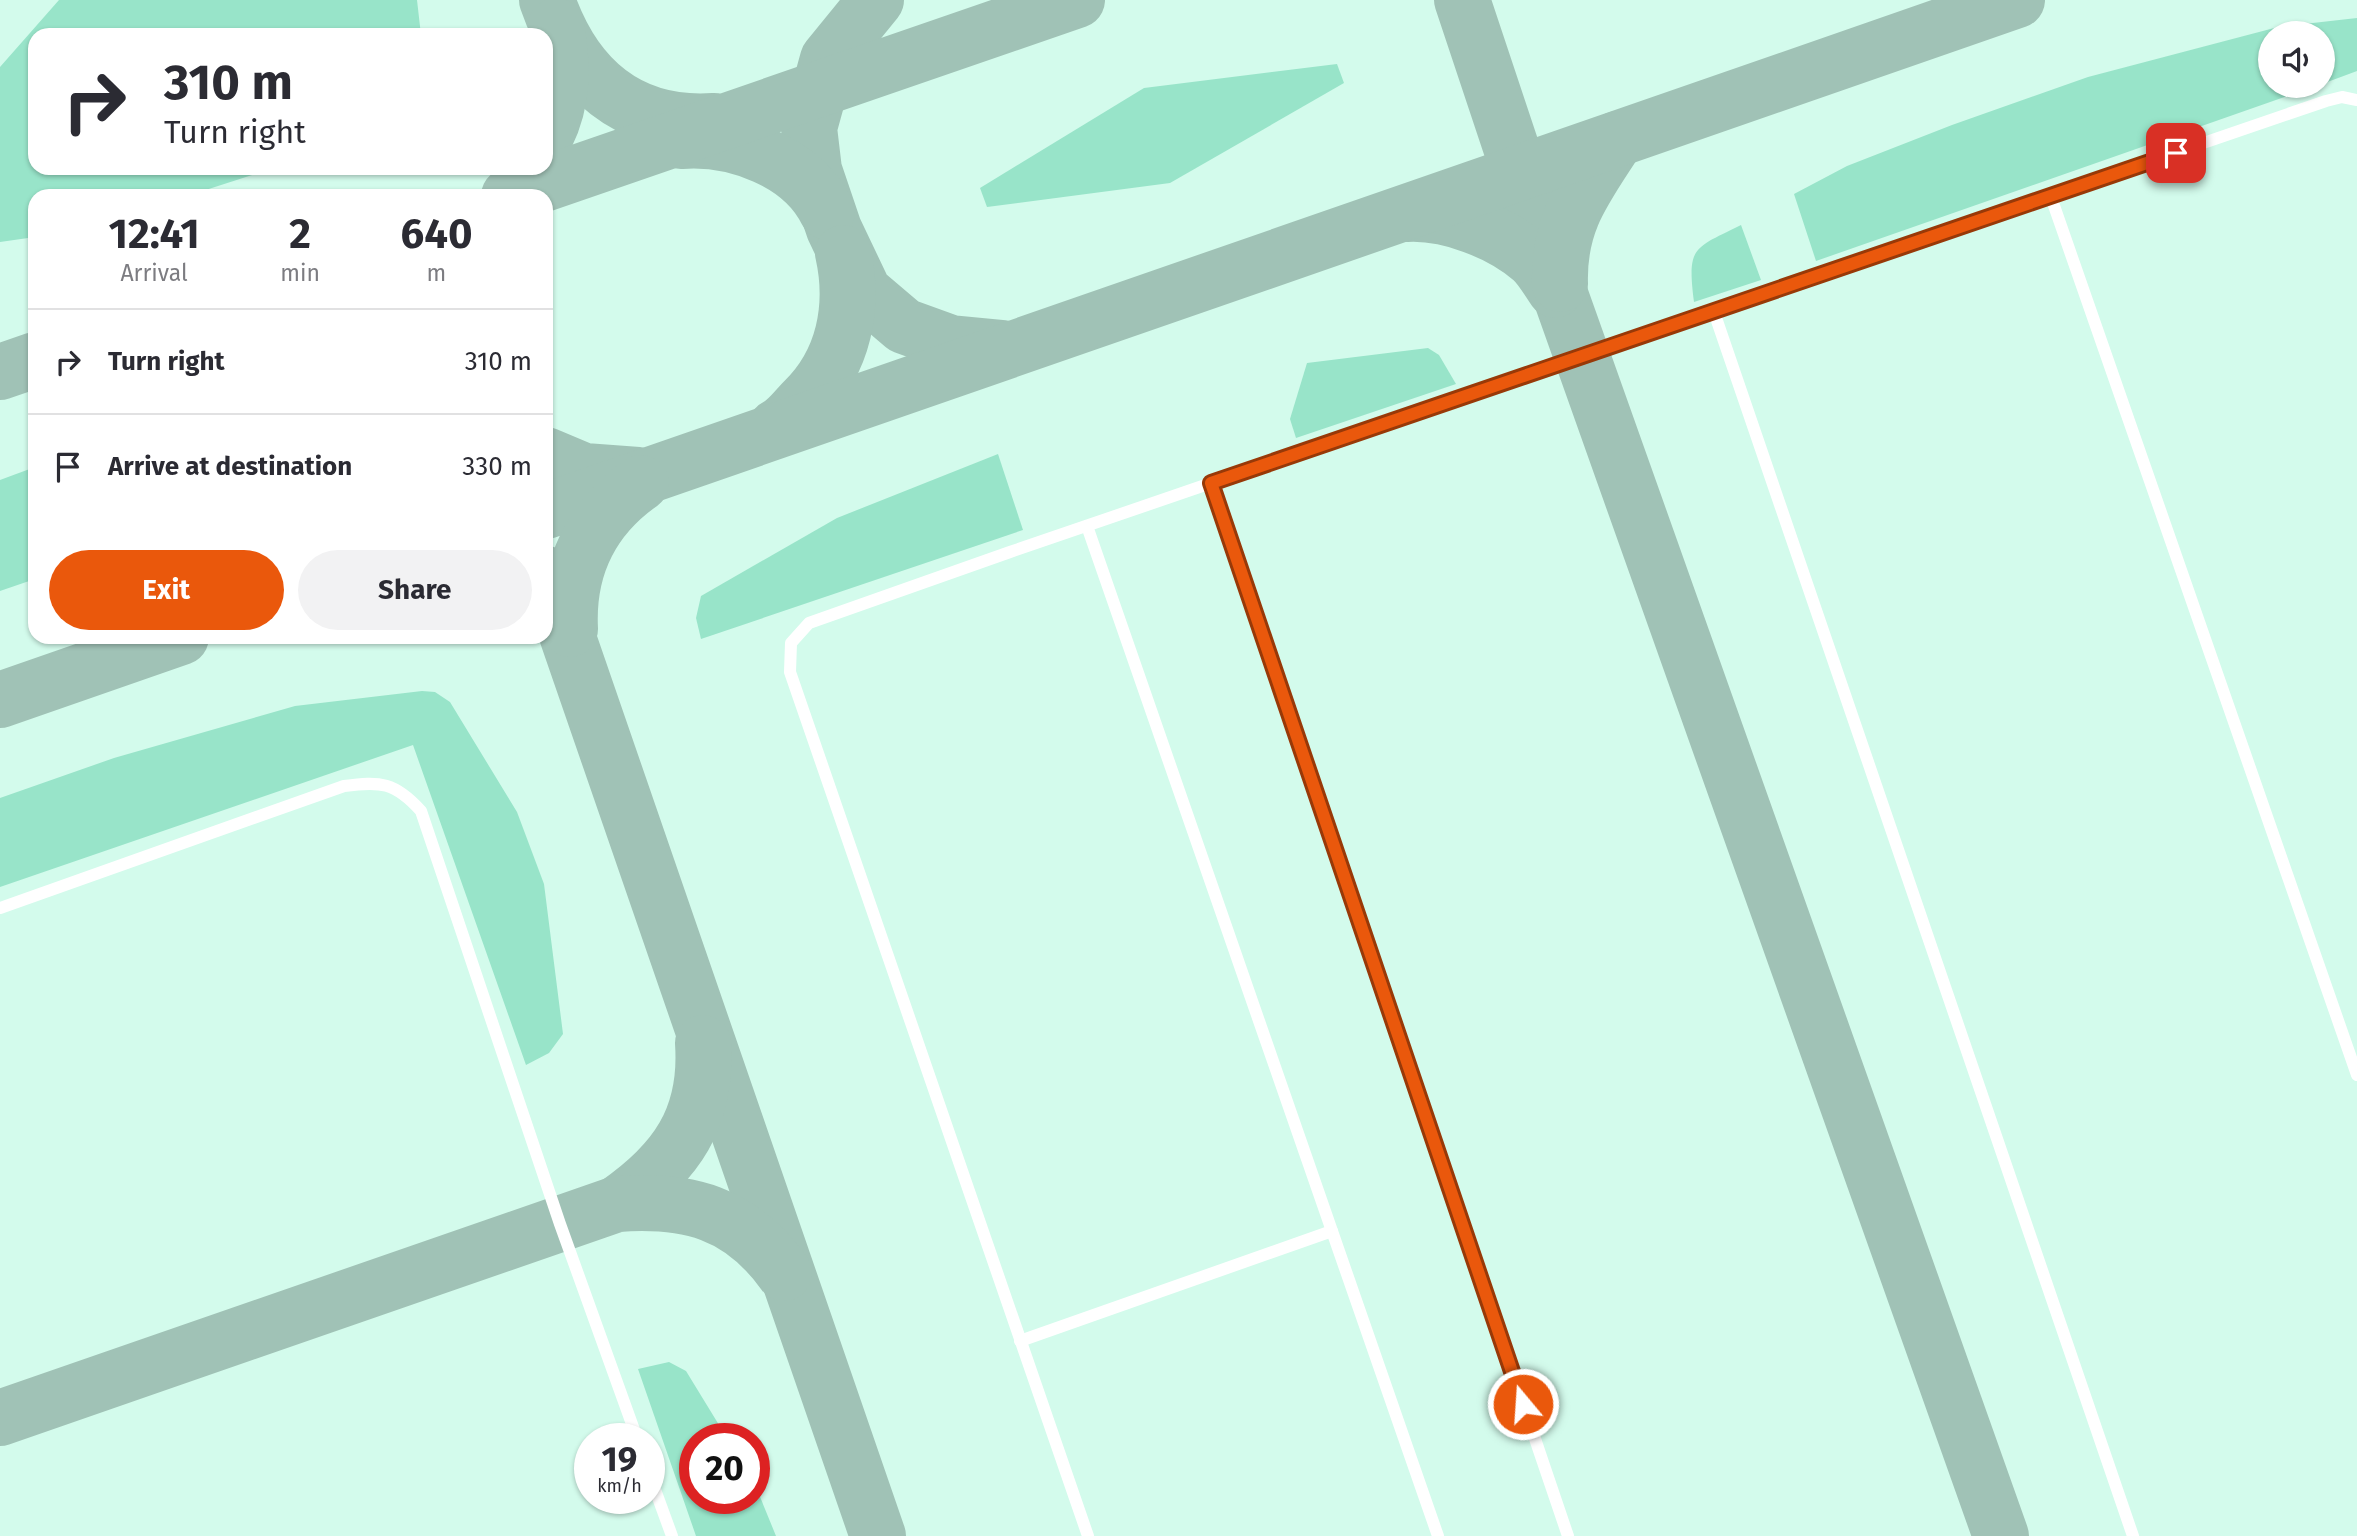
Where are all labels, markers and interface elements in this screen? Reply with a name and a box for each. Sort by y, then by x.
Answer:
map controls [2258,21,2335,98]
button: sound [2258,21,2335,98]
text: 310 m [164,53,293,112]
icon: right [49,56,140,147]
text: Turn right [164,113,306,151]
pin [2146,123,2206,183]
icon: arrive [2157,134,2195,172]
text: 12:41 [109,209,200,259]
text: 2 [289,209,311,259]
text: 640 [400,209,472,259]
text: Arrival [120,259,188,287]
text: min [280,259,320,287]
text: m [427,259,446,287]
icon: right [49,343,87,381]
text: Turn right [108,346,225,377]
text: 310 m [465,346,532,377]
icon: arrive [49,448,87,486]
text: Arrive at destination [108,451,352,482]
text: 330 m [462,451,532,482]
button: Exit [49,550,284,630]
button: Share [298,550,532,630]
position arrow [1486,1367,1560,1441]
speed limit sign: 20 [679,1423,770,1514]
text: 19 [602,1438,637,1480]
text: km/h [597,1475,642,1497]

